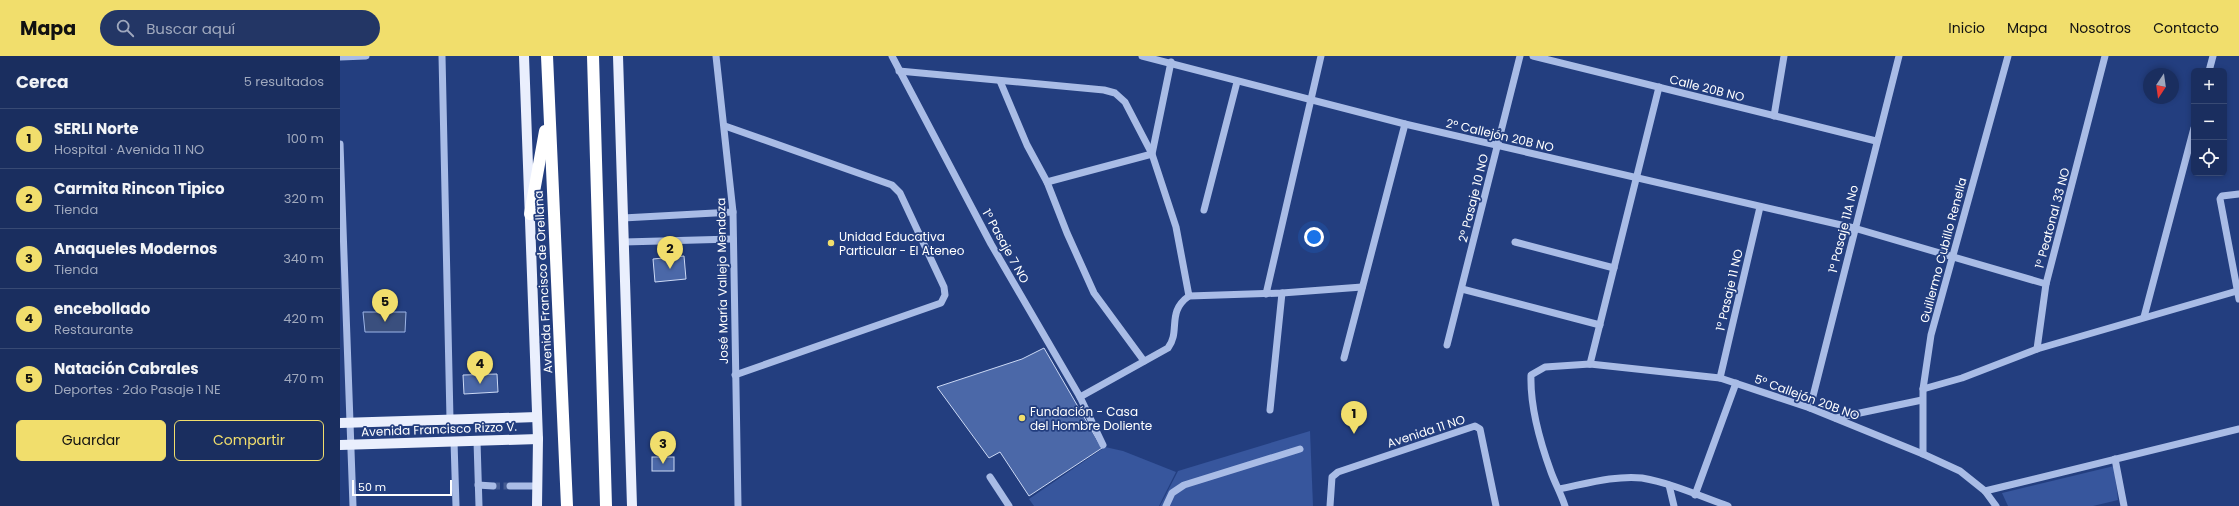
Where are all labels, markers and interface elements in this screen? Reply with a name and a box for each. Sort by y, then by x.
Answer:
search box [100,10,380,46]
text: Mapa [20,15,76,42]
icon: search [114,17,136,39]
text: Buscar aquí [146,18,235,39]
text: Inicio [1948,18,1985,38]
text: Mapa [2007,18,2048,38]
text: Nosotros [2070,18,2131,38]
text: Contacto [2153,18,2219,38]
north arrow [2143,68,2179,104]
map controls [2191,68,2227,176]
button: + [2191,68,2227,104]
text: Cerca [16,70,69,94]
street label: Calle 20B NO [1668,70,1746,106]
text: 5 resultados [244,72,324,91]
button: − [2191,104,2227,140]
street label: 2° Callejón 20B NO [1444,114,1556,156]
text: SERLI Norte [54,118,138,139]
text: 1 [27,129,31,148]
text: 100 m [287,129,324,148]
text: Hospital · Avenida 11 NO [54,140,204,159]
button: locate [2191,140,2227,176]
street label: 2° Pasaje 10 NO [1454,152,1492,244]
street label: 1° Peatonal 33 NO [2030,166,2074,270]
street label: Guillermo Cubillo Renella [1915,175,1971,325]
text: Carmita Rincon Tipico [54,178,225,199]
street label: 1° Pasaje 11A No [1824,183,1862,275]
text: 2 [25,189,33,208]
text: 320 m [284,189,324,208]
street label: Avenida Francisco de Orellana [530,190,556,374]
street label: José María Vallejo Mendoza [712,198,732,364]
text: Tienda [54,200,98,219]
street label: 1° Pasaje 7 NO [979,206,1033,286]
your location [1304,227,1324,247]
place label: Unidad Educativa Particular - El Ateneo [839,228,965,259]
pin: 2 [657,236,683,269]
text: Anaqueles Modernos [54,238,217,259]
marker: Unidad Educativa Particular - El Ateneo [826,238,836,248]
street label: 1° Pasaje 11 NO [1711,247,1747,333]
text: 3 [25,249,33,268]
text: 340 m [283,249,324,268]
text: Tienda [54,260,98,279]
pin: 5 [372,289,398,322]
text: encebollado [54,298,150,319]
text: 4 [25,309,33,328]
text: 420 m [283,309,324,328]
text: Restaurante [54,320,133,339]
pin: 4 [467,351,493,384]
text: Natación Cabrales [54,358,199,379]
text: 5 [25,369,33,388]
text: 470 m [284,369,324,388]
street label: 5° Callejón 20B NO [1752,370,1862,424]
text: Deportes · 2do Pasaje 1 NE [54,380,221,399]
pin: 1 [1341,401,1367,434]
place label: Fundación - Casa del Hombre Doliente [1030,403,1152,434]
street label: Avenida 11 NO [1385,410,1467,452]
marker: Fundación - Casa del Hombre Doliente [1017,413,1027,423]
street label: Avenida Francisco Rizzo V. [361,418,517,440]
button: Guardar [16,420,166,461]
button: Compartir [174,420,324,461]
pin: 3 [650,431,676,464]
scale bar [352,478,452,497]
text: 50 m [358,479,386,495]

